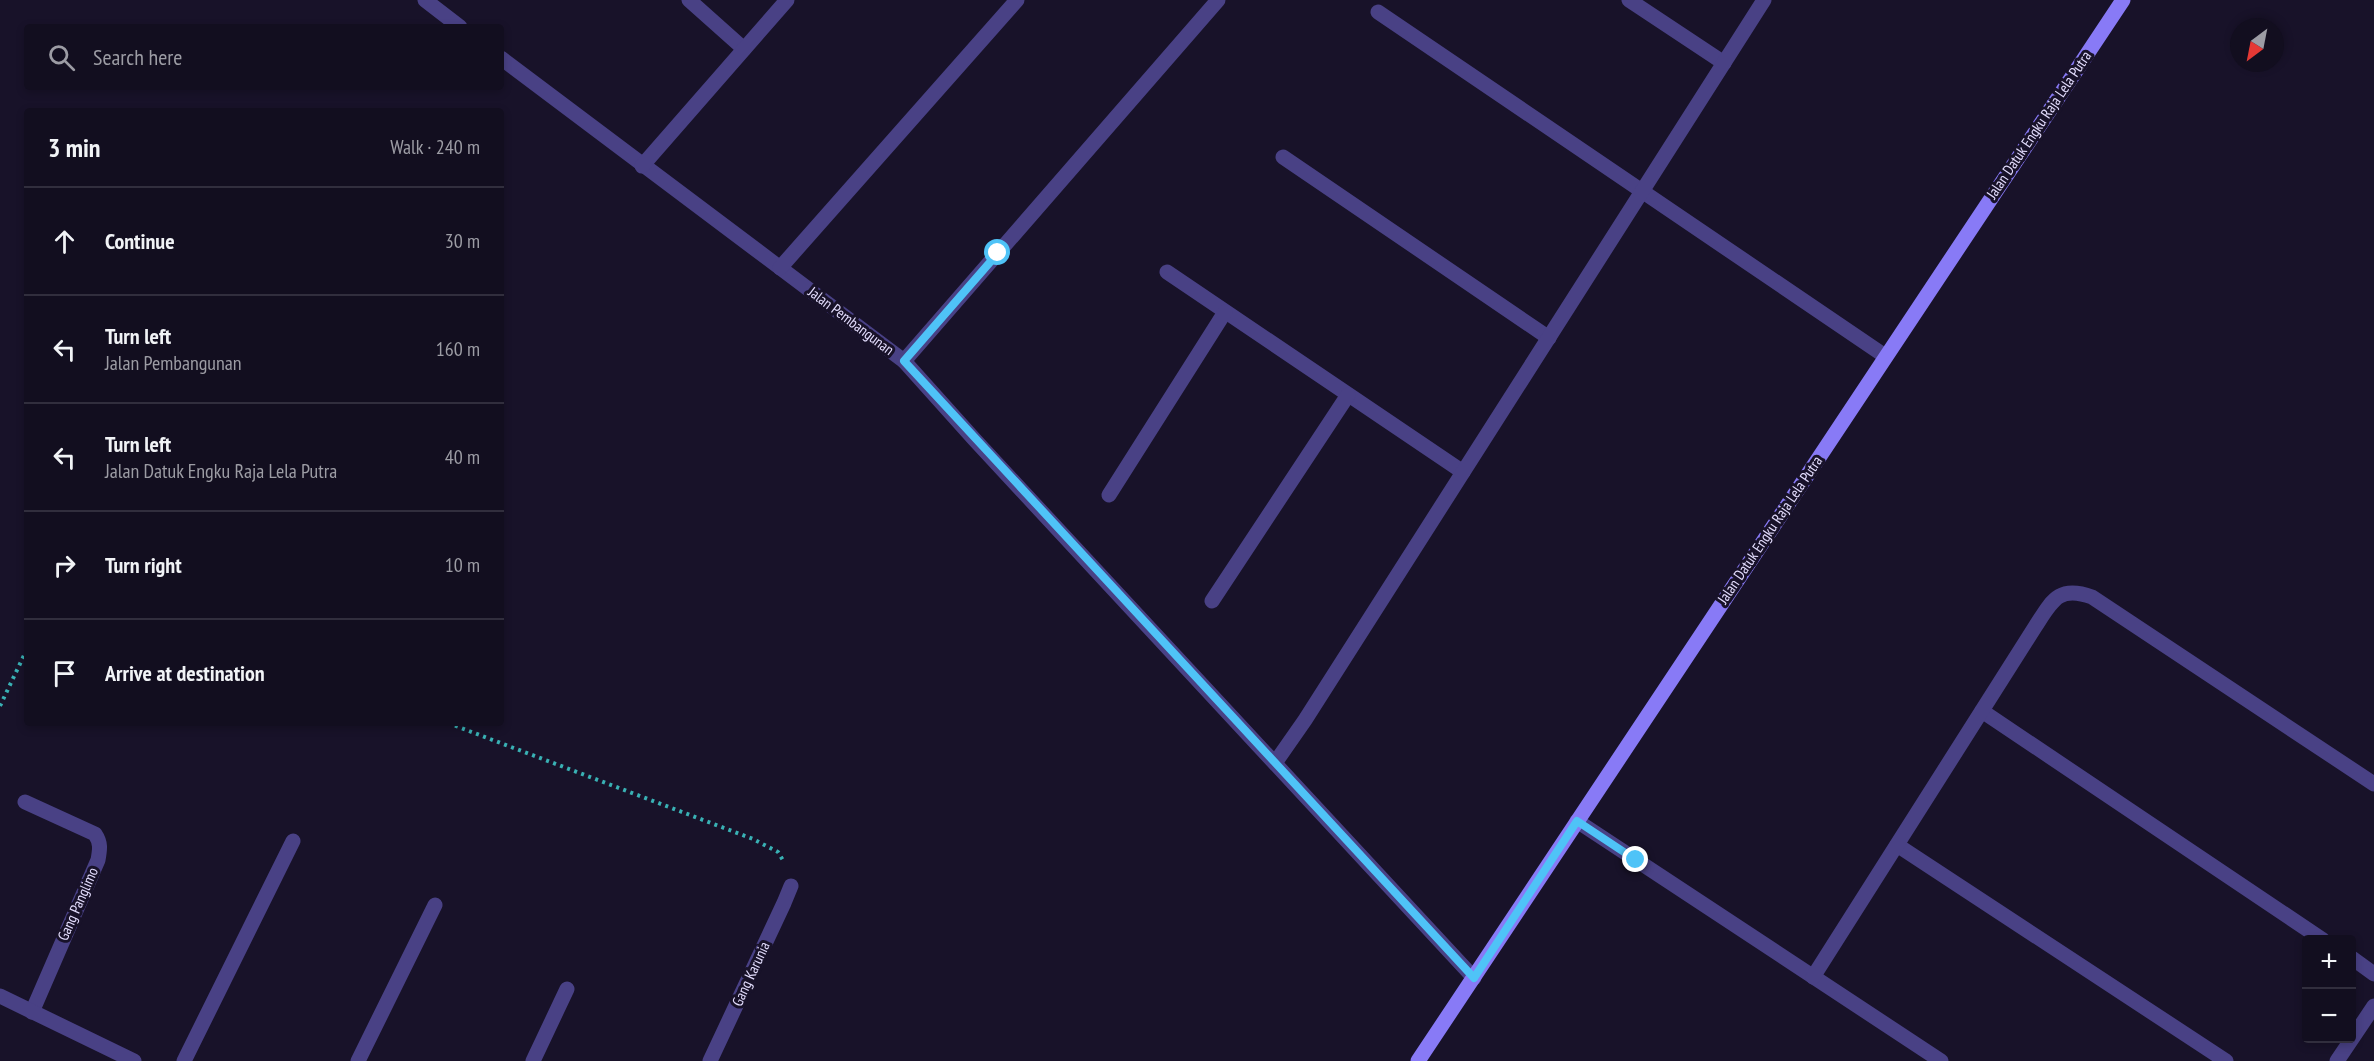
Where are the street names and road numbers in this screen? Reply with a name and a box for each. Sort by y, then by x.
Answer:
street label: Jalan Datuk Engku Raja Lela Putra [1981,47,2095,203]
street label: Jalan Pembangunan [804,282,898,359]
street label: Jalan Datuk Engku Raja Lela Putra [1712,452,1826,608]
street label: Gang Panglimo [53,864,102,943]
street label: Gang Karunia [727,938,774,1009]

